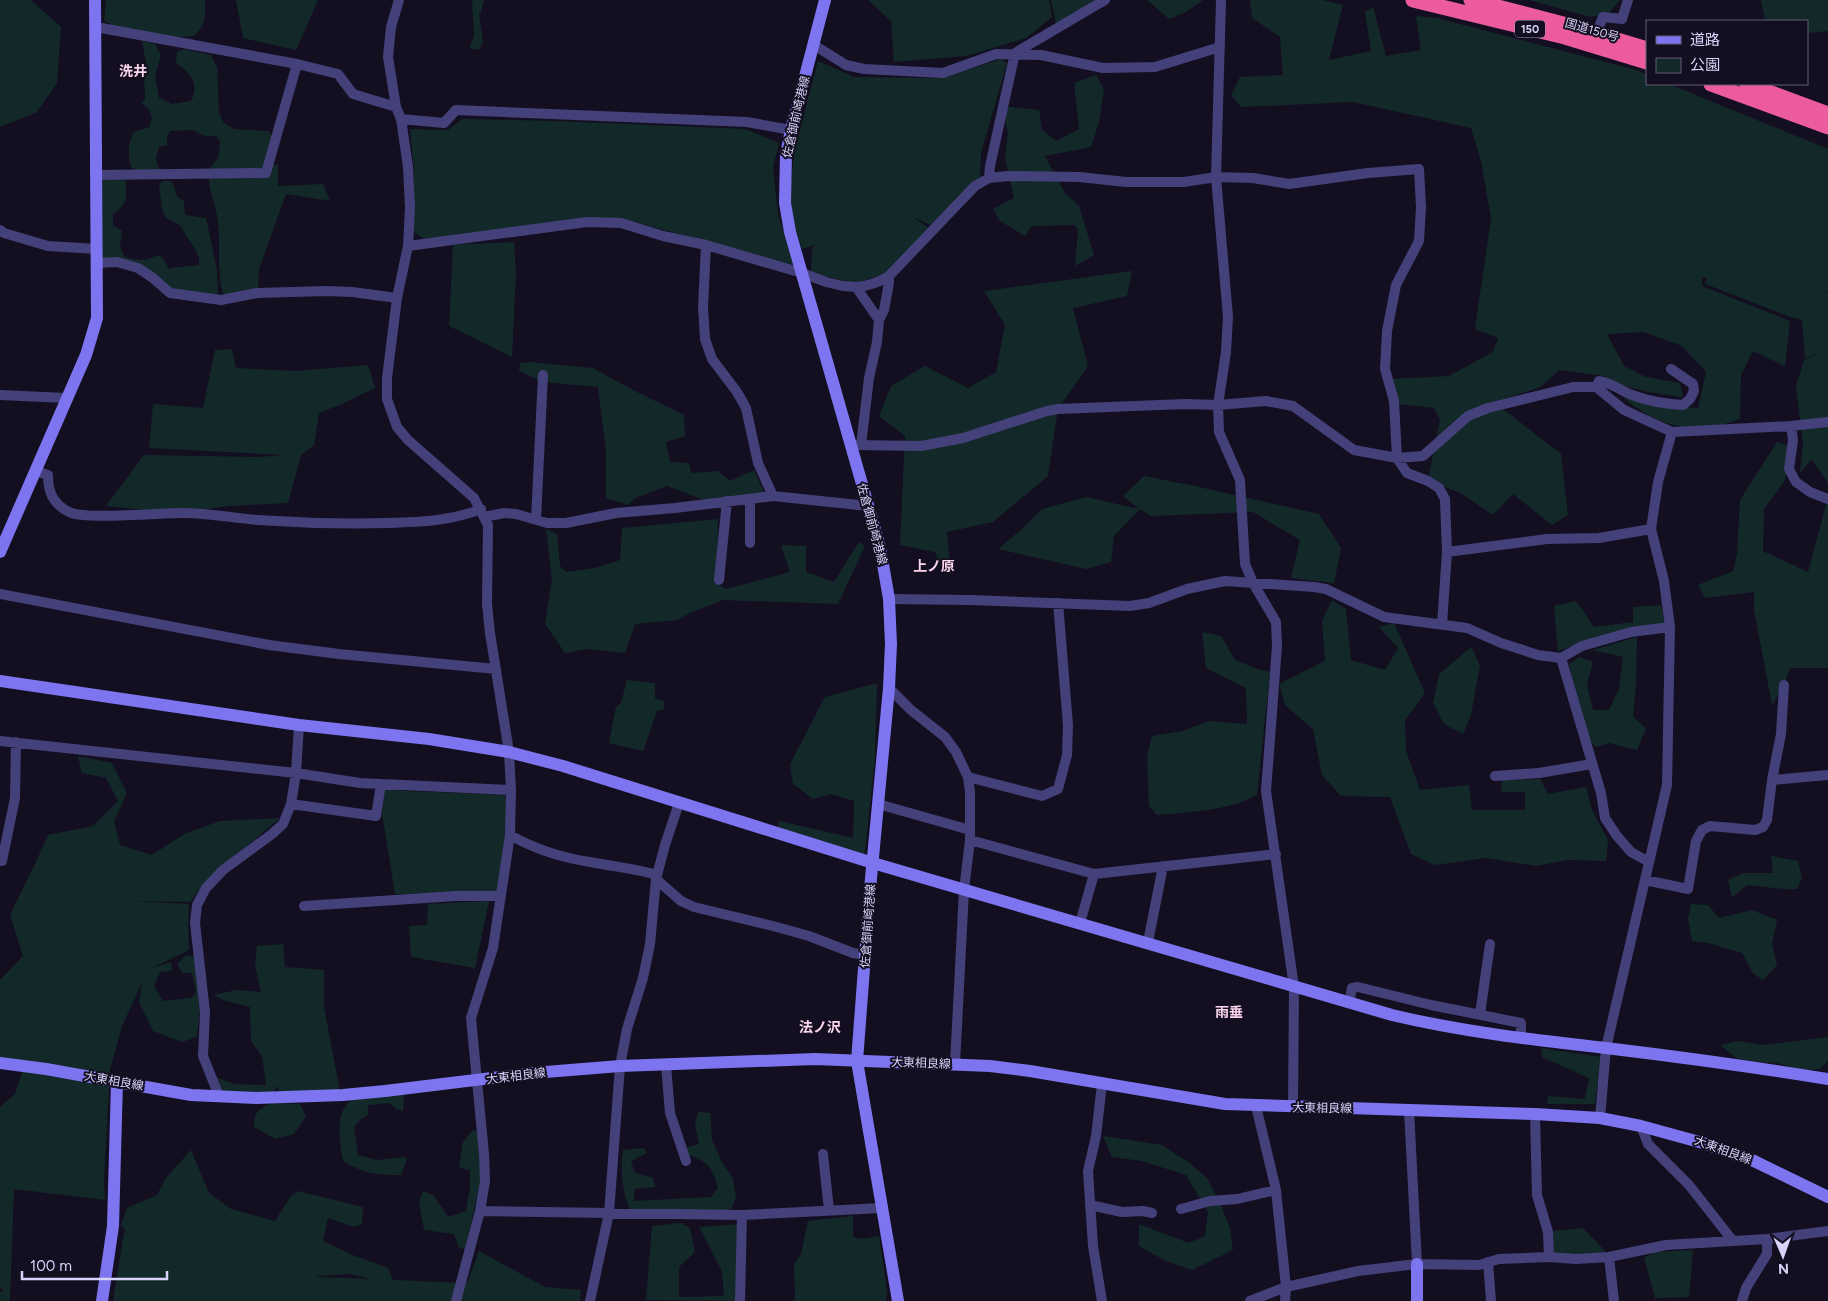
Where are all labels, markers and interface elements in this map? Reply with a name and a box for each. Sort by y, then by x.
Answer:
street label: 国道150号 [1563,16,1621,44]
road number: 150 [1515,20,1545,38]
legend [1646,20,1808,85]
text: 道路 [1690,31,1720,49]
text: 公園 [1690,56,1720,74]
district label: 洗井 [119,63,147,80]
street label: 佐倉御前崎港線 [780,74,812,160]
street label: 佐倉御前崎港線 [854,482,890,566]
district label: 上ノ原 [913,558,955,575]
street label: 佐倉御前崎港線 [858,884,878,968]
district label: 雨垂 [1215,1004,1243,1021]
district label: 法ノ沢 [799,1019,841,1036]
street label: 大東相良線 [891,1055,951,1071]
street label: 大東相良線 [485,1065,547,1087]
street label: 大東相良線 [83,1069,145,1093]
street label: 大東相良線 [1292,1100,1352,1116]
street label: 大東相良線 [1692,1133,1754,1167]
north arrow [1758,1231,1808,1281]
scale bar [22,1248,168,1280]
text: 100 m [30,1257,72,1275]
text: N [1778,1260,1789,1277]

